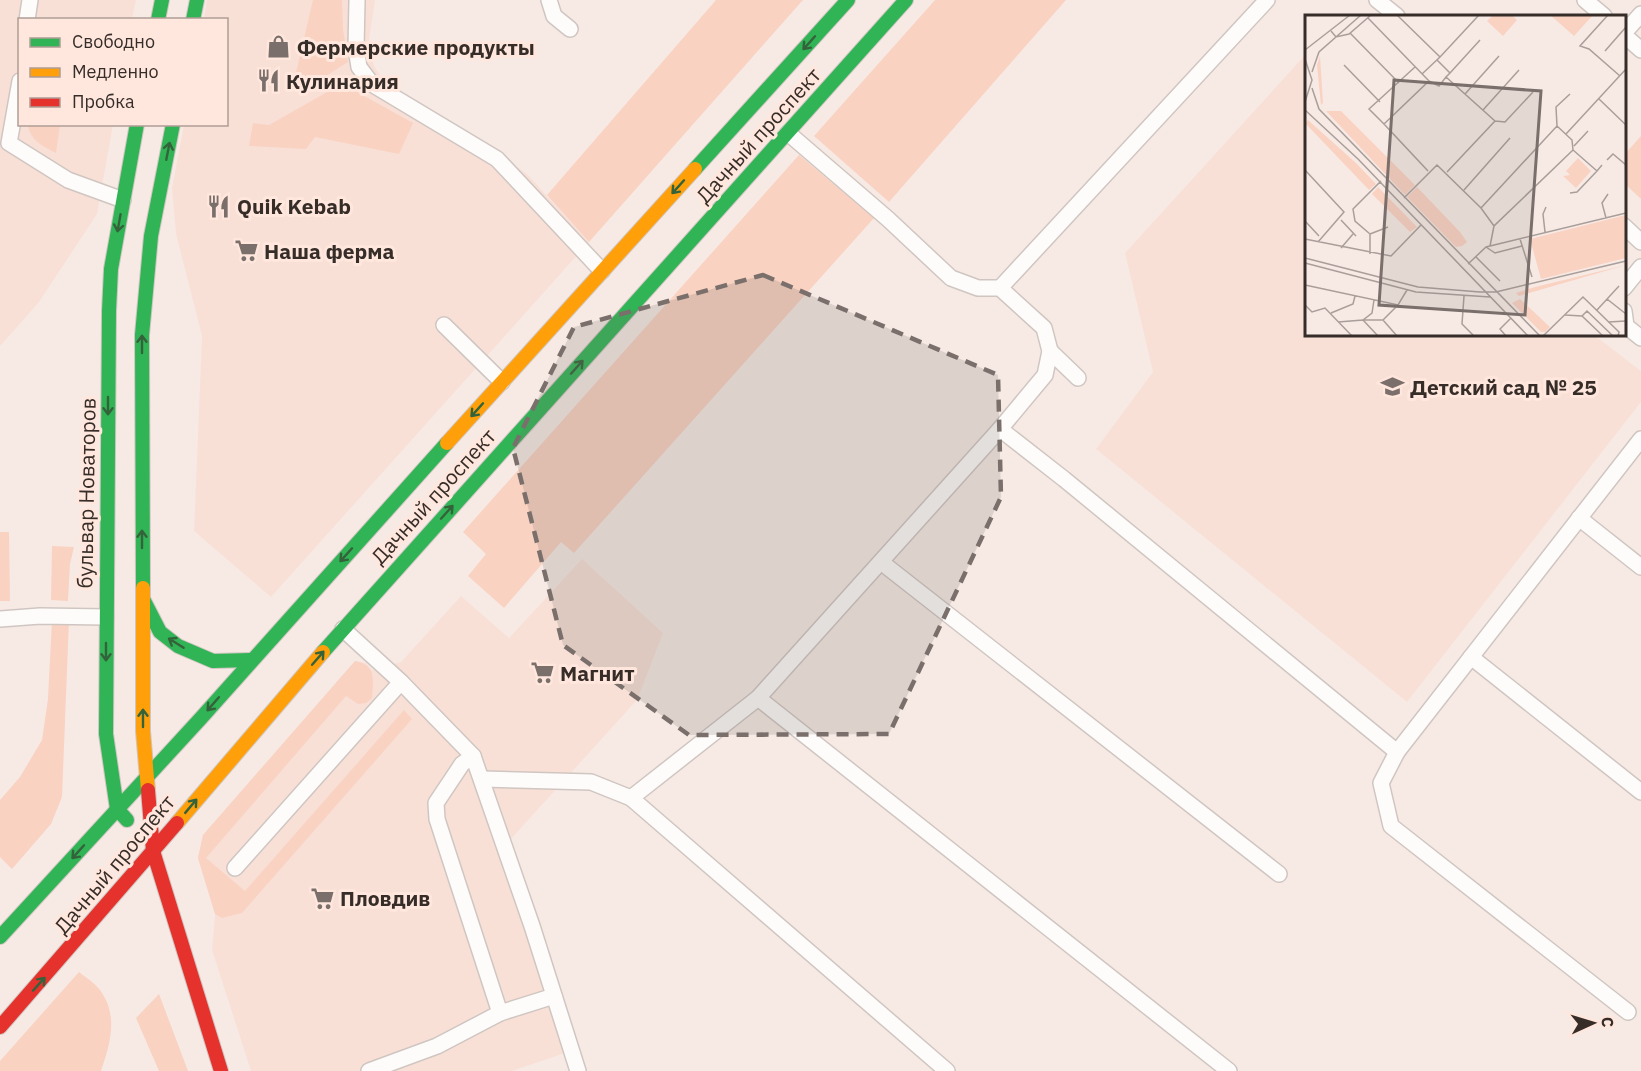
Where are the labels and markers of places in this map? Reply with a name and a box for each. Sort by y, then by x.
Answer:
place label: Фермерские продукты [297,33,535,61]
shop icon: Фермерские продукты [266,34,292,60]
place label: Кулинария [286,67,399,95]
restaurant icon: Кулинария [255,68,281,94]
place label: Quik Kebab [237,192,351,220]
restaurant icon: Quik Kebab [206,193,232,219]
place label: Наша ферма [264,237,395,265]
supermarket icon: Наша ферма [233,238,259,264]
place label: Детский сад № 25 [1410,373,1597,401]
school or university icon: Детский сад № 25 [1379,374,1405,400]
place label: Магнит [560,659,635,687]
supermarket icon: Магнит [529,660,555,686]
place label: Пловдив [340,884,430,912]
supermarket icon: Пловдив [309,885,335,911]

